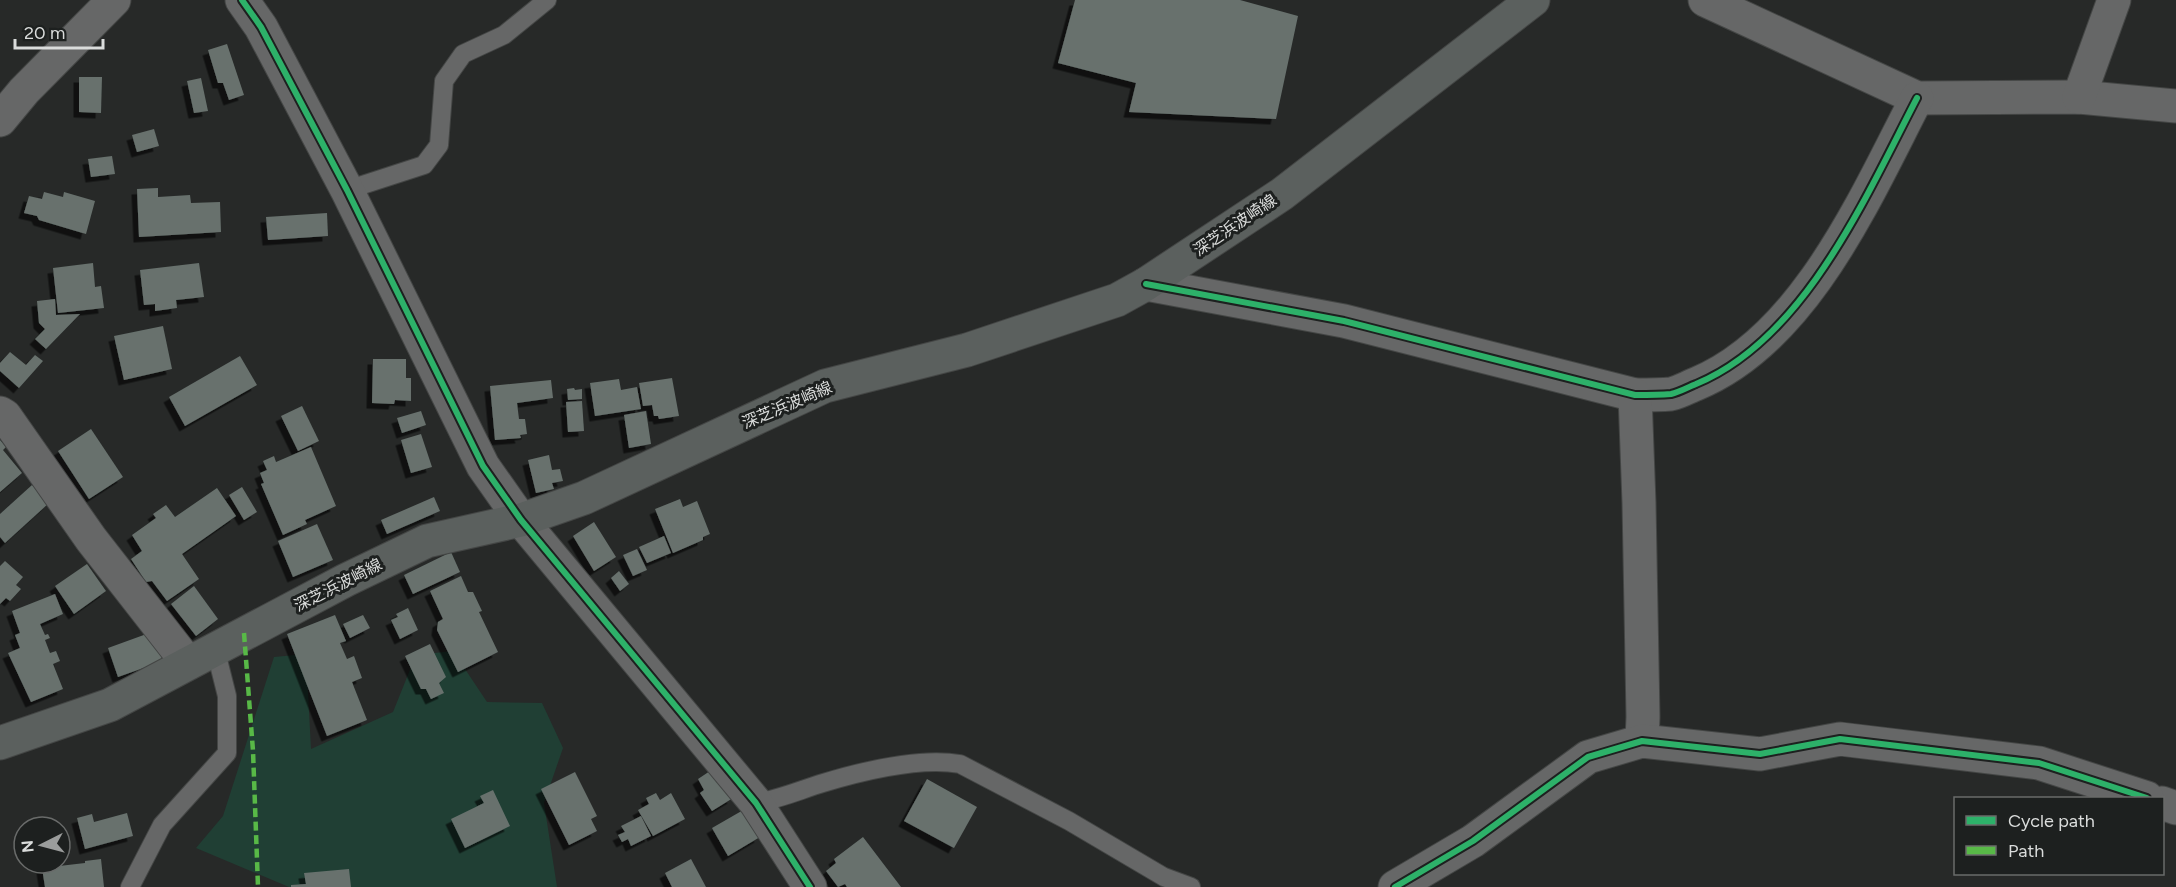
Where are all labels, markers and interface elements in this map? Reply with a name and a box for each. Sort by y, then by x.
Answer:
scale bar [15,12,104,50]
text: 20 m [24,22,65,44]
street label: 深芝浜波崎線 [1190,190,1280,260]
street label: 深芝浜波崎線 [739,377,835,433]
street label: 深芝浜波崎線 [291,555,385,615]
legend [1954,797,2164,875]
text: Cycle path [2008,810,2095,832]
north arrow [12,815,72,875]
text: N [17,839,38,854]
text: Path [2008,840,2044,862]

